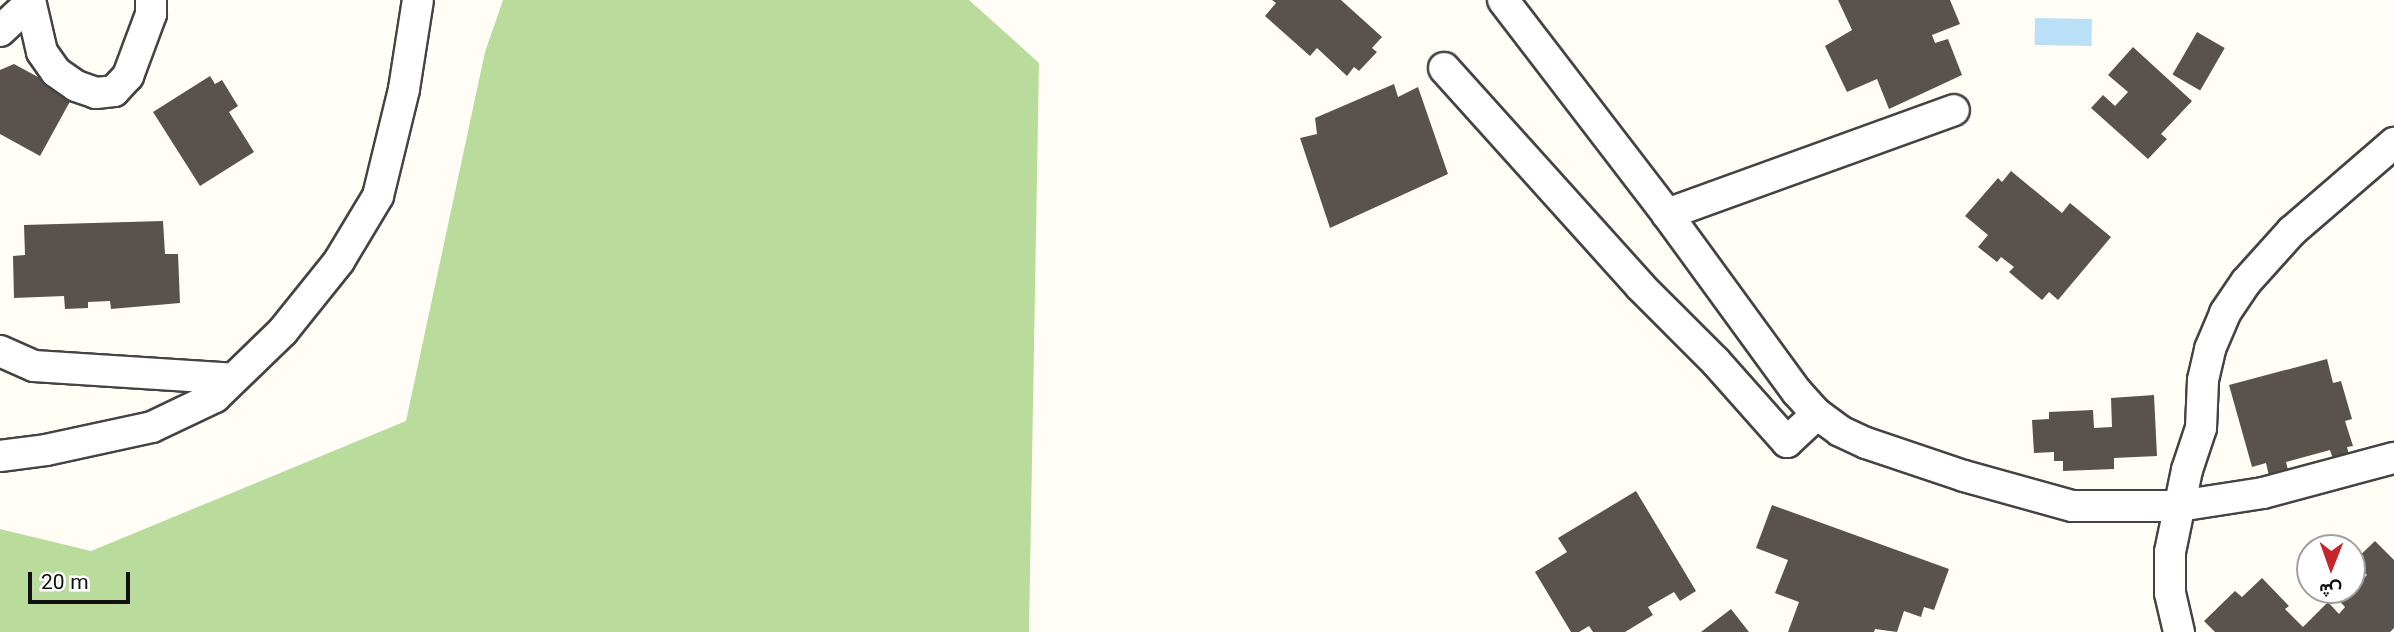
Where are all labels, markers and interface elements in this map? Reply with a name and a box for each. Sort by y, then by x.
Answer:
north arrow [2296,534,2366,604]
scale bar [32,558,133,602]
text: 20 m [41,567,89,600]
text: ش [2319,574,2342,603]

